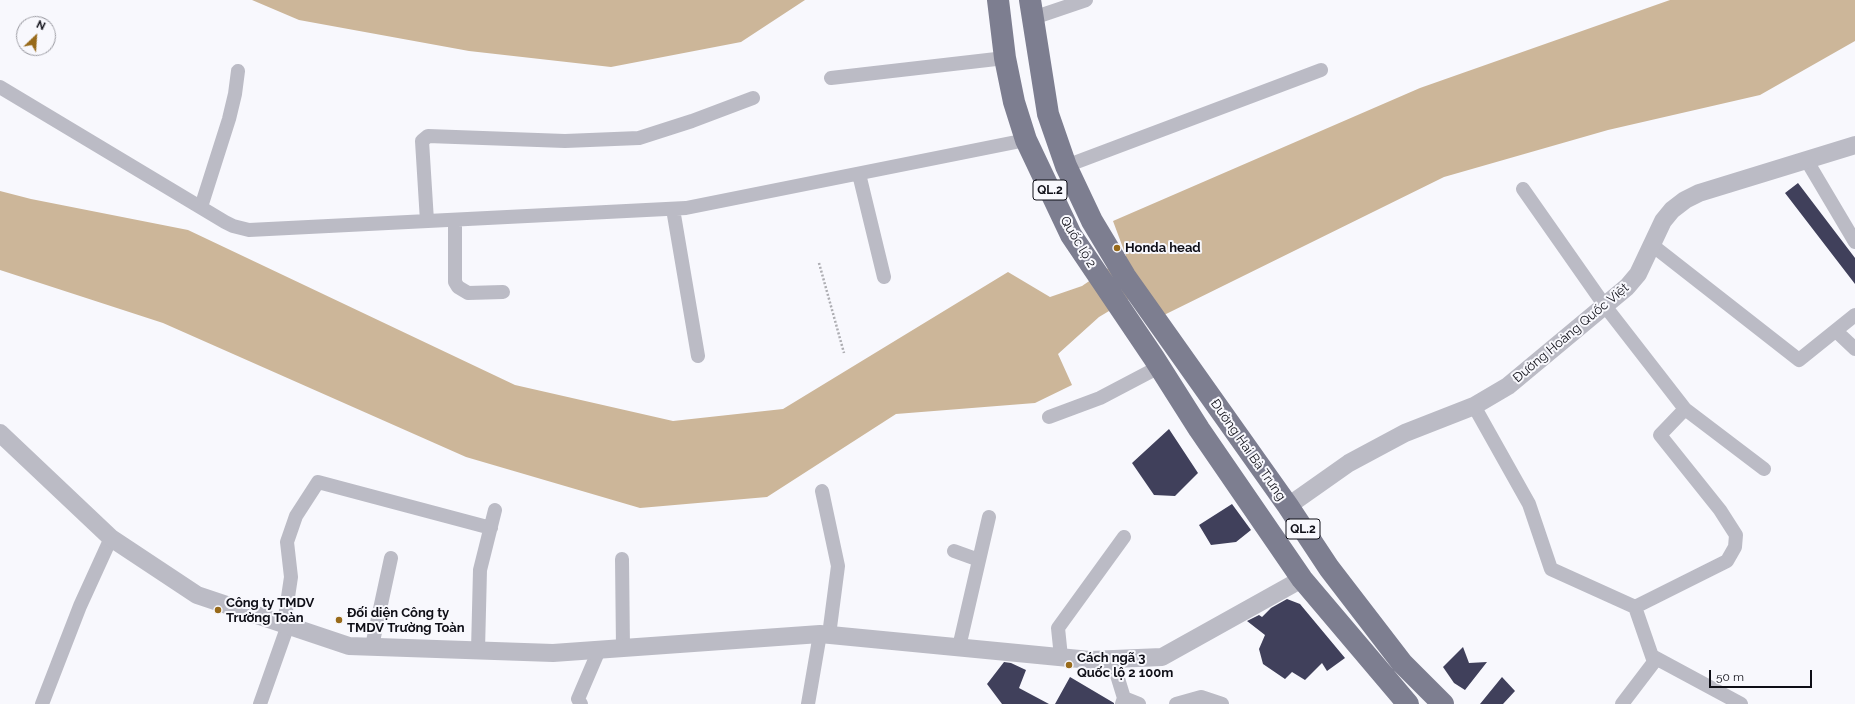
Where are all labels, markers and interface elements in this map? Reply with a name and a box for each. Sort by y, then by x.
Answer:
north arrow [16,16,56,56]
text: N [34,18,47,33]
road number: QL.2 [1033,180,1067,200]
street label: Quốc lộ 2 [1057,214,1099,270]
place label: Honda head [1125,240,1201,256]
marker: Honda head [1112,243,1122,253]
street label: Đường Hoàng Quốc Việt [1510,280,1632,386]
street label: Đường Hai Bà Trưng [1207,396,1289,504]
road number: QL.2 [1286,519,1320,539]
place label: Công ty TMDV Trường Toàn [226,595,314,626]
marker: Công ty TMDV Trường Toàn [213,605,223,615]
place label: Đối diện Công ty TMDV Trường Toàn [347,605,465,636]
marker: Đối diện Công ty TMDV Trường Toàn [334,615,344,625]
place label: Cách ngã 3 Quốc lộ 2 100m [1077,650,1173,681]
marker: Cách ngã 3 Quốc lộ 2 100m [1064,660,1074,670]
scale bar [1711,662,1814,688]
text: 50 m [1716,670,1744,684]

